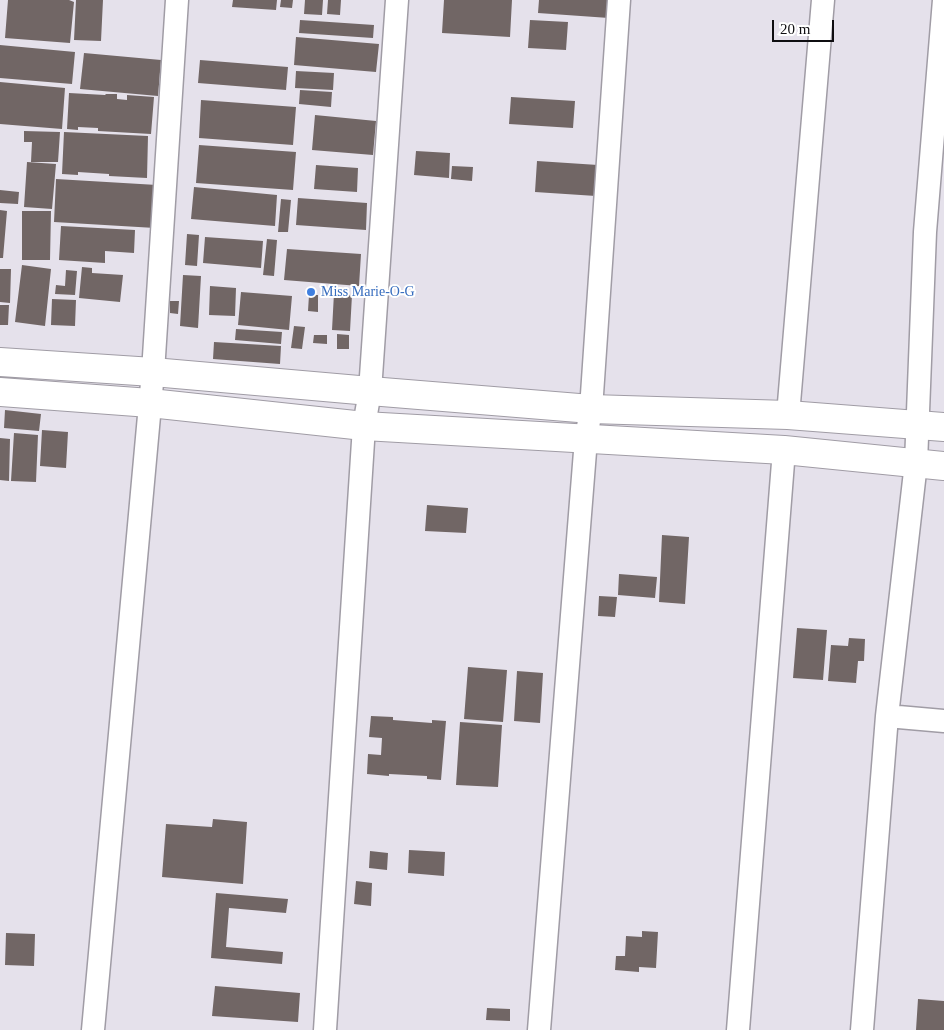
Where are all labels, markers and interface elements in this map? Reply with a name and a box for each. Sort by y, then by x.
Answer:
scale bar [774,10,836,42]
text: 20 m [780,21,810,37]
place label: Miss Marie-O-G [321,284,415,300]
marker: Miss Marie-O-G [305,286,317,298]

